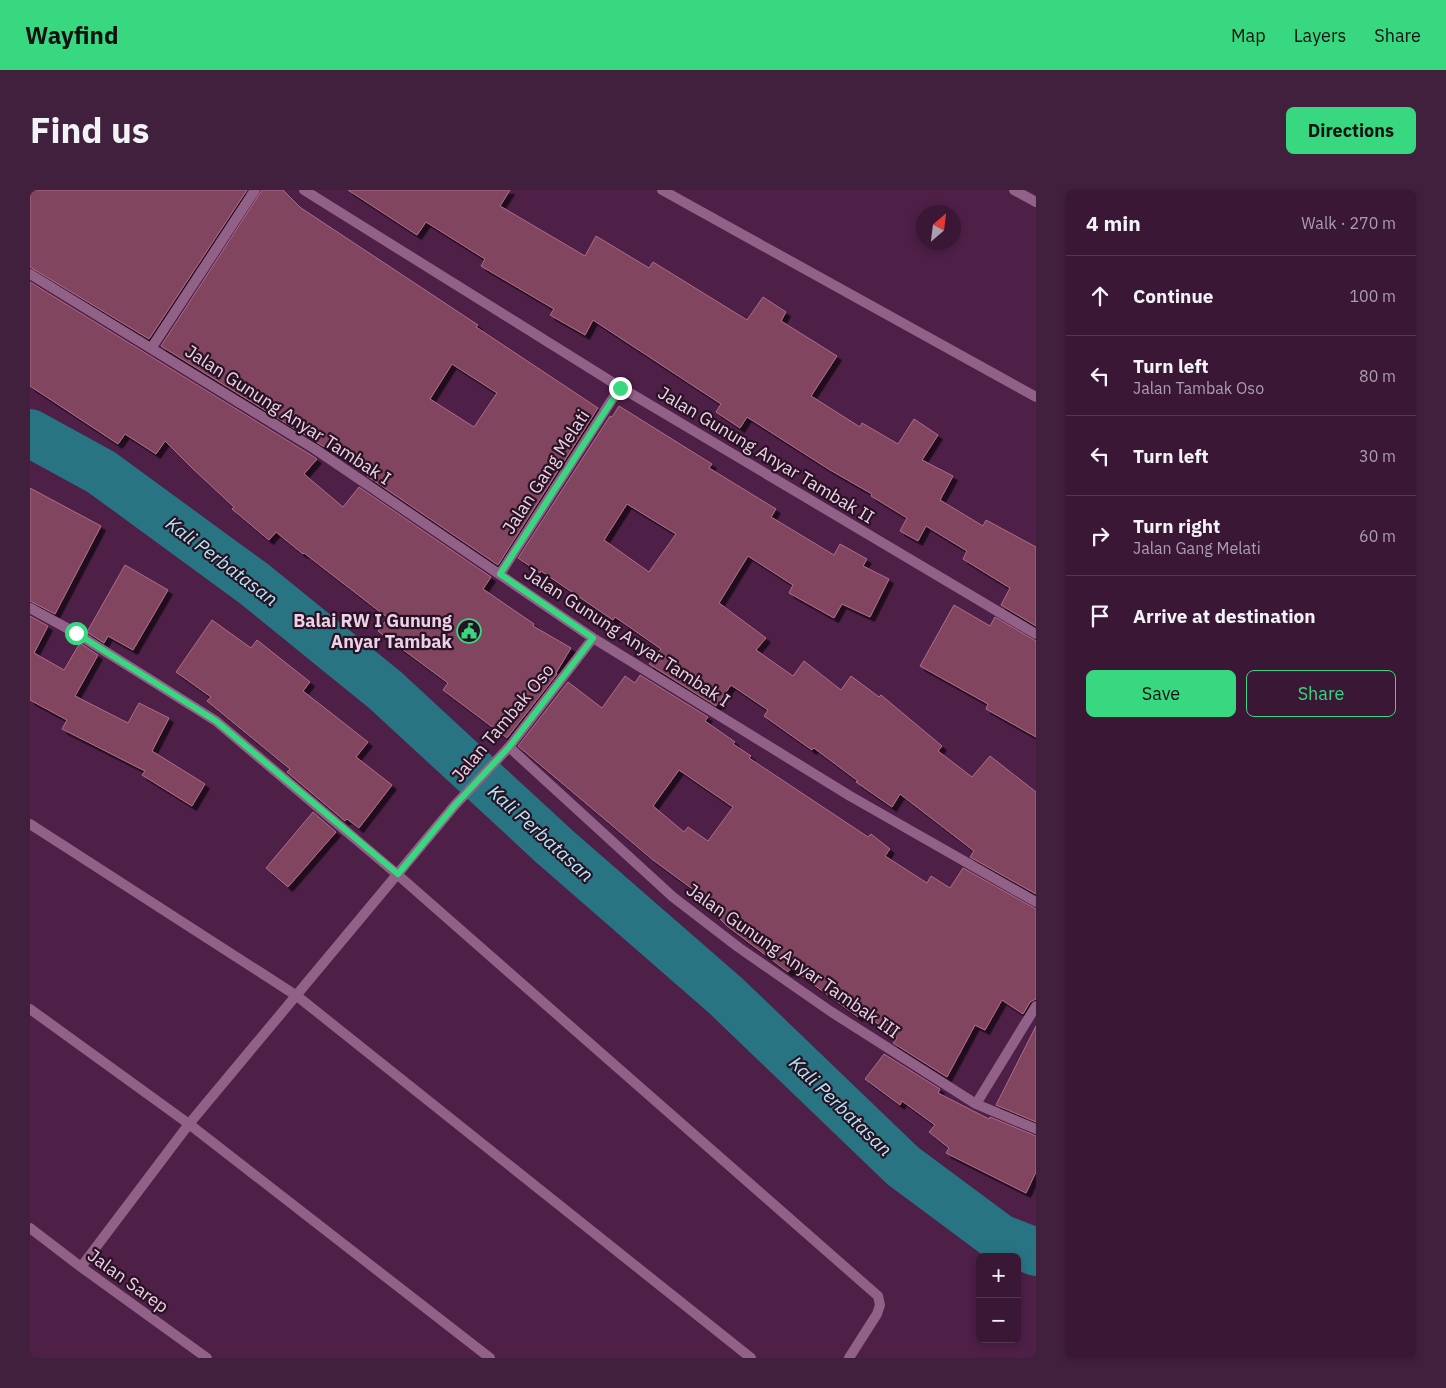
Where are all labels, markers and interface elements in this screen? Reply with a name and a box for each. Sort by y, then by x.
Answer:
text: Wayfind [25,19,118,51]
text: Map [1231,24,1266,47]
text: Layers [1294,24,1346,47]
text: Share [1374,24,1421,47]
text: Find us [30,107,149,153]
button: Directions [1286,107,1416,154]
north arrow [916,205,961,250]
text: 4 min [1086,209,1141,237]
text: Walk · 270 m [1301,213,1396,233]
icon: ahead [1086,282,1114,310]
text: Continue [1133,284,1213,308]
text: 100 m [1349,286,1396,306]
street label: Jalan Gunung Anyar Tambak I [181,339,396,490]
text: Turn left [1133,354,1209,378]
icon: left [1086,362,1114,390]
text: 80 m [1359,366,1396,386]
route end [609,377,632,400]
text: Jalan Tambak Oso [1133,378,1264,398]
street label: Jalan Gunung Anyar Tambak II [654,381,879,528]
street label: Jalan Gang Melati [497,405,594,538]
icon: left [1086,442,1114,470]
text: Turn left [1133,444,1209,468]
text: 30 m [1359,446,1396,466]
water label: Kali Perbatasan [161,511,283,611]
text: Turn right [1133,514,1220,538]
icon: right [1086,522,1114,550]
text: 60 m [1359,526,1396,546]
text: Jalan Gang Melati [1133,538,1261,558]
street label: Jalan Gunung Anyar Tambak I [520,561,735,712]
icon: arrive [1086,602,1114,630]
text: Arrive at destination [1133,604,1316,628]
place label: Balai RW I Gunung Anyar Tambak [293,609,453,653]
public building icon: Balai RW I Gunung Anyar Tambak [456,618,482,644]
route start [65,622,88,645]
street label: Jalan Tambak Oso [446,659,559,787]
button: Save [1086,670,1236,717]
button: Share [1246,670,1396,717]
water label: Kali Perbatasan [483,779,599,887]
street label: Jalan Gunung Anyar Tambak III [682,878,905,1043]
water label: Kali Perbatasan [785,1051,897,1161]
street label: Jalan Sarep [83,1243,173,1318]
map controls [976,1253,1021,1343]
button: + [976,1253,1021,1298]
button: − [976,1298,1021,1343]

